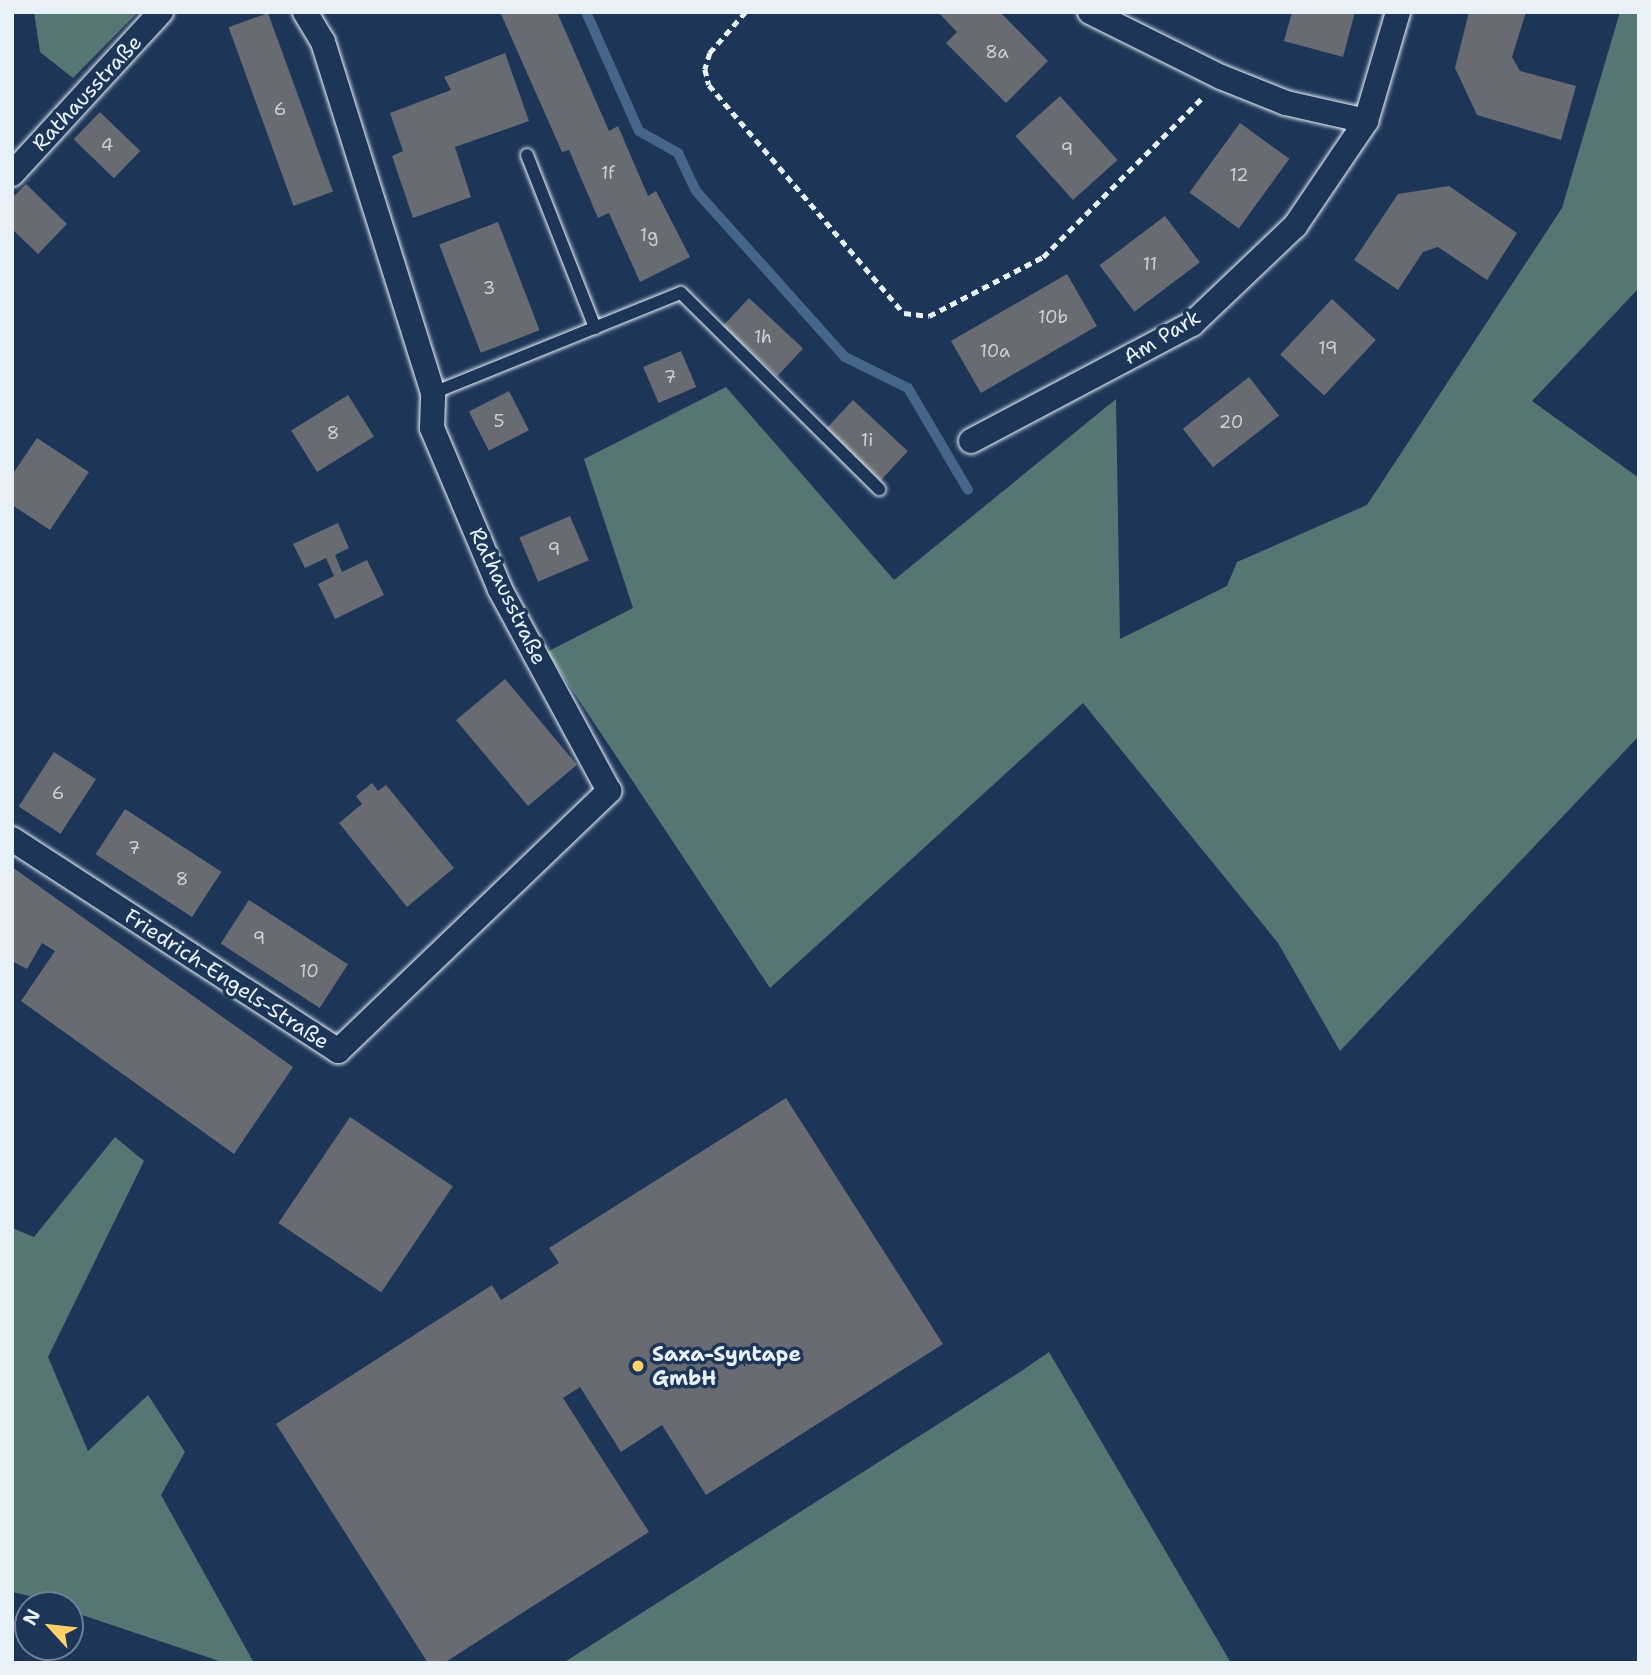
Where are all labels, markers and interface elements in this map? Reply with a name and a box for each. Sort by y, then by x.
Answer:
street label: Rathausstraße [27,30,147,156]
house number: 8a [985,41,1009,63]
house number: 6 [274,98,286,120]
house number: 4 [101,134,113,156]
house number: 9 [1061,138,1073,160]
house number: 1f [601,162,615,184]
house number: 12 [1229,164,1249,186]
house number: 1g [640,224,658,246]
house number: 11 [1143,253,1157,275]
house number: 3 [483,277,495,299]
street label: Am Park [1119,304,1205,370]
house number: 10b [1038,306,1068,328]
house number: 1h [754,326,772,348]
house number: 19 [1318,337,1338,359]
house number: 10a [980,340,1010,362]
house number: 7 [664,366,676,388]
house number: 5 [493,410,505,432]
house number: 20 [1219,411,1243,433]
house number: 8 [327,422,339,444]
house number: 1i [861,429,873,451]
street label: Rathausstraße [464,523,552,669]
house number: 9 [548,538,560,560]
house number: 6 [52,782,64,804]
house number: 7 [128,837,140,859]
house number: 8 [176,868,188,890]
street label: Friedrich-Engels-Straße [120,903,334,1055]
house number: 9 [253,927,265,949]
house number: 10 [299,960,319,982]
place label: Saxa-Syntape GmbH [652,1341,801,1391]
marker: Saxa-Syntape GmbH [630,1358,646,1374]
north arrow [14,1591,84,1661]
text: N [17,1605,46,1630]

